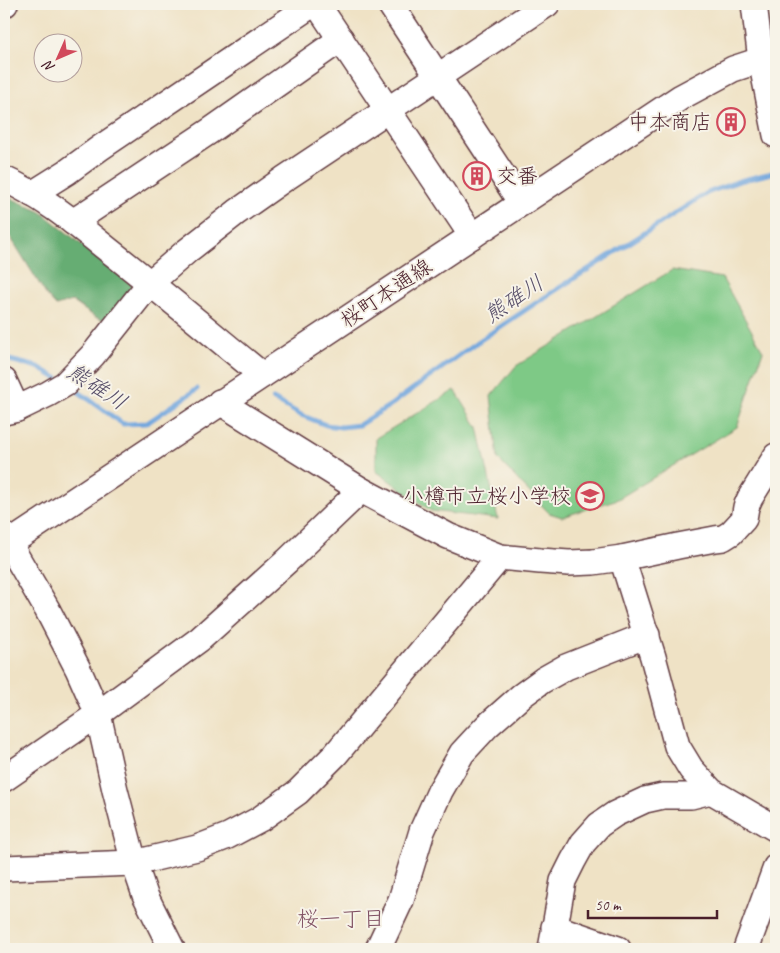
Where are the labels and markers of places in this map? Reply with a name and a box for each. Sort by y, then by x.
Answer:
building icon: 中本商店 [716,107,746,137]
place label: 中本商店 [628,109,712,135]
building icon: 交番 [462,161,492,191]
place label: 交番 [496,163,538,189]
school or university icon: 小樽市立桜小学校 [575,481,605,511]
place label: 小樽市立桜小学校 [403,483,571,509]

